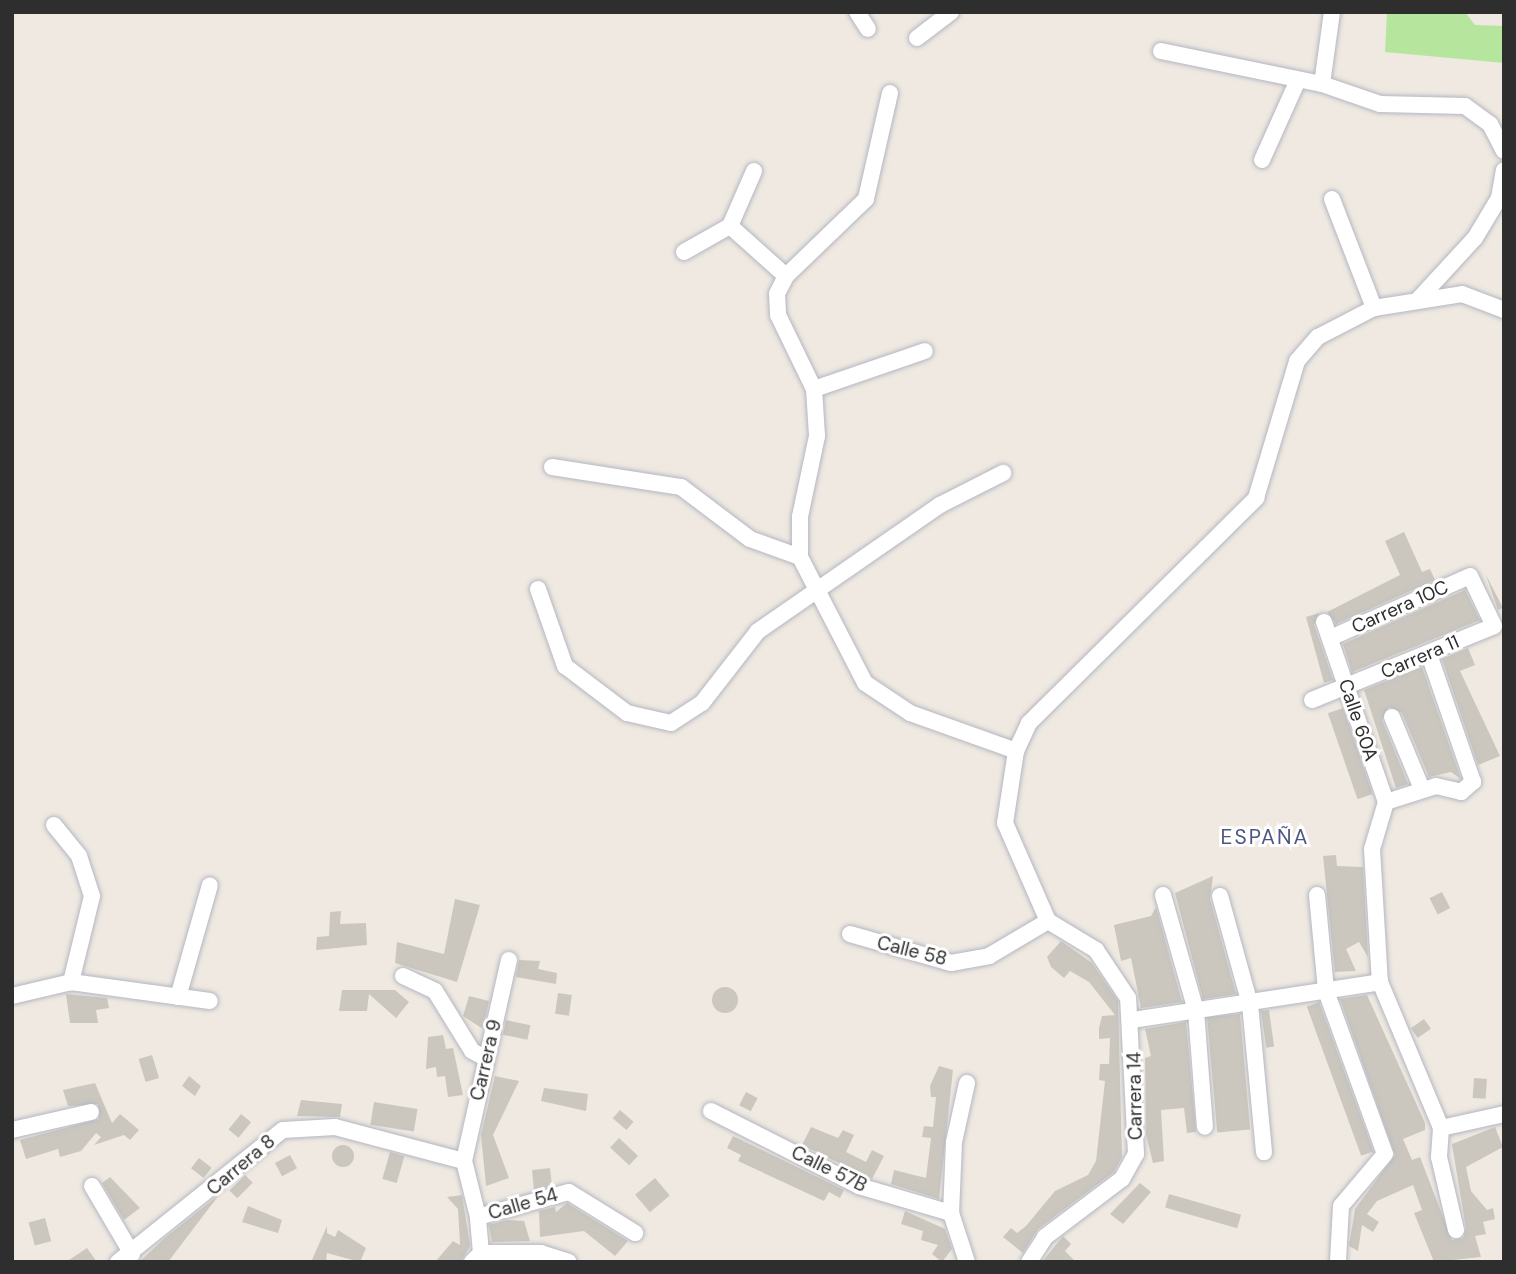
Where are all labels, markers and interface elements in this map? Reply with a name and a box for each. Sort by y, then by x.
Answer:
street label: Carrera 10C [1348,576,1452,638]
street label: Carrera 11 [1377,630,1463,684]
street label: Calle 60A [1333,676,1383,764]
district label: ESPAÑA [1221,824,1309,850]
street label: Calle 58 [875,931,949,971]
street label: Carrera 9 [466,1017,506,1103]
street label: Carrera 14 [1123,1052,1147,1140]
street label: Carrera 8 [202,1130,280,1200]
street label: Calle 57B [788,1141,870,1197]
street label: Calle 54 [486,1183,560,1225]

